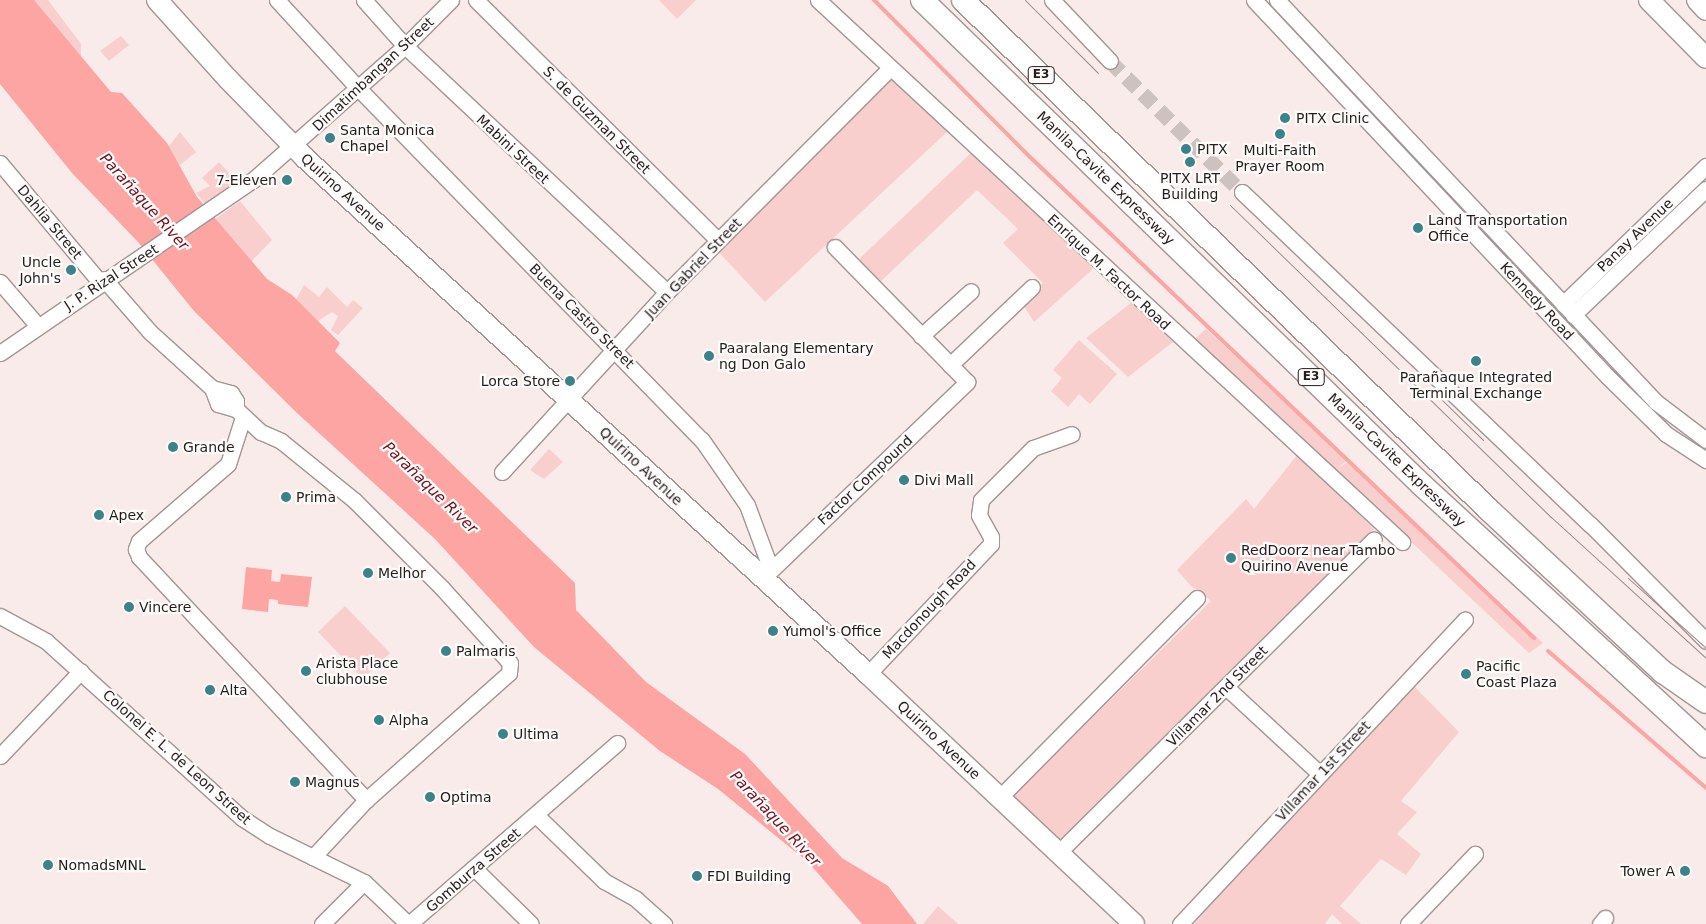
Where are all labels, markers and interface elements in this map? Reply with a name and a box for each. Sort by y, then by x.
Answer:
street label: Dimatimbangan Street [309,13,437,135]
street label: S. de Guzman Street [540,63,654,177]
road number: E3 [1027,66,1055,84]
street label: Manila–Cavite Expressway [1034,108,1178,248]
place label: PITX Clinic [1296,110,1369,126]
street label: Mabini Street [473,111,553,187]
marker: PITX Clinic [1278,111,1292,125]
place label: Santa Monica Chapel [340,122,435,154]
marker: Multi-Faith Prayer Room [1274,128,1286,140]
marker: Santa Monica Chapel [324,132,336,144]
place label: PITX [1197,141,1228,157]
marker: PITX [1179,142,1193,156]
place label: Multi-Faith Prayer Room [1235,142,1325,174]
water label: Parañaque River [96,150,192,254]
street label: Quirino Avenue [297,150,389,234]
marker: PITX LRT Building [1184,156,1196,168]
place label: PITX LRT Building [1160,170,1220,202]
place label: 7-Eleven [216,172,277,188]
marker: 7-Eleven [281,174,293,186]
street label: Dahlia Street [14,182,86,262]
street label: Panay Avenue [1594,195,1676,275]
street label: Enrique M. Factor Road [1044,211,1174,333]
place label: Land Transportation Office [1428,212,1568,244]
street label: Juan Gabriel Street [641,215,745,321]
marker: Land Transportation Office [1412,222,1424,234]
street label: J. P. Rizal Street [61,240,161,314]
place label: Uncle John's [19,254,61,286]
street label: Kennedy Road [1497,259,1577,343]
street label: Buena Castro Street [526,260,638,372]
marker: Uncle John's [65,264,77,276]
place label: Paaralang Elementary ng Don Galo [719,340,874,372]
marker: Paaralang Elementary ng Don Galo [703,350,715,362]
marker: Parañaque Integrated Terminal Exchange [1470,355,1482,367]
road number: E3 [1297,368,1325,387]
place label: Parañaque Integrated Terminal Exchange [1400,369,1552,402]
place label: Lorca Store [481,373,560,389]
marker: Lorca Store [564,375,576,387]
street label: Manila–Cavite Expressway [1325,390,1469,530]
street label: Quirino Avenue [596,423,686,509]
street label: Factor Compound [814,432,916,528]
water label: Parañaque River [379,438,481,538]
place label: Grande [183,439,235,455]
marker: Grande [167,441,179,453]
place label: Divi Mall [914,472,974,488]
marker: Divi Mall [898,474,910,486]
place label: Prima [296,489,336,505]
marker: Prima [280,491,292,503]
place label: Apex [109,507,144,523]
marker: Apex [93,509,105,521]
place label: RedDoorz near Tambo Quirino Avenue [1241,542,1395,574]
marker: RedDoorz near Tambo Quirino Avenue [1225,552,1237,564]
street label: Macdonough Road [879,556,979,662]
place label: Melhor [378,565,426,581]
marker: Melhor [362,567,374,579]
place label: Vincere [139,599,191,615]
marker: Vincere [123,601,135,613]
place label: Yumol's Office [783,623,881,639]
marker: Yumol's Office [767,625,779,637]
street label: Villamar 2nd Street [1163,642,1271,750]
place label: Palmaris [456,643,515,659]
marker: Palmaris [440,645,452,657]
place label: Arista Place clubhouse [316,655,398,688]
place label: Pacific Coast Plaza [1476,658,1557,690]
marker: Arista Place clubhouse [300,665,312,677]
marker: Pacific Coast Plaza [1460,668,1472,680]
place label: Alta [220,682,248,698]
marker: Alta [204,684,216,696]
street label: Colonel E. L. de Leon Street [99,686,255,828]
street label: Quirino Avenue [894,697,984,783]
place label: Alpha [389,712,429,728]
marker: Alpha [373,714,385,726]
street label: Villamar 1st Street [1272,718,1374,824]
place label: Ultima [513,726,559,742]
marker: Ultima [497,728,509,740]
water label: Parañaque River [726,767,824,871]
place label: Magnus [305,774,360,790]
marker: Magnus [289,776,301,788]
place label: Optima [440,789,492,805]
marker: Optima [424,791,436,803]
street label: Gomburza Street [422,824,524,916]
place label: NomadsMNL [58,857,146,873]
marker: NomadsMNL [42,859,54,871]
place label: Tower A [1620,863,1675,879]
marker: Tower A [1679,865,1691,877]
place label: FDI Building [707,868,791,884]
marker: FDI Building [691,870,703,882]

